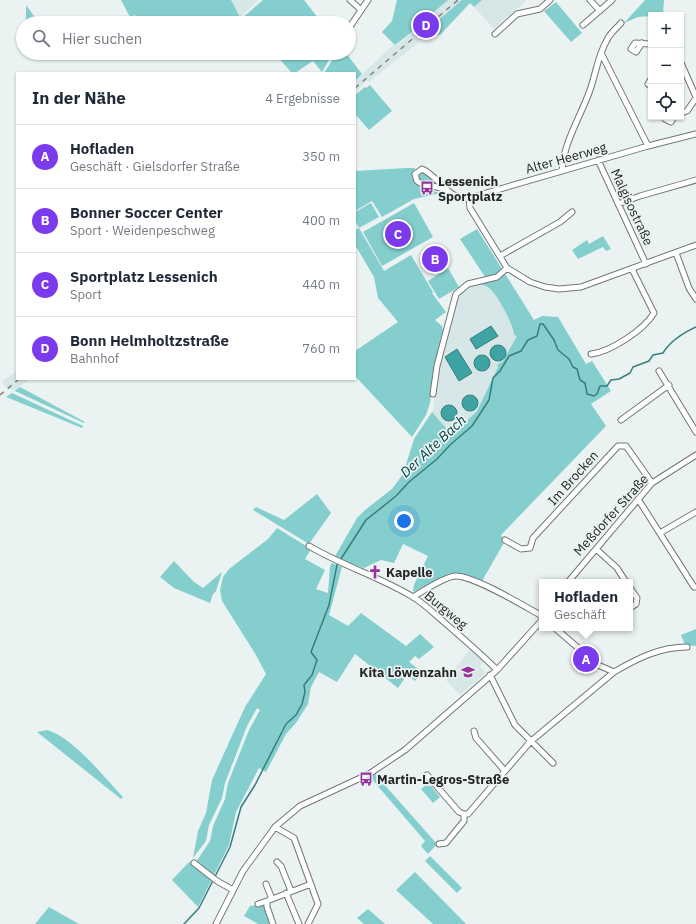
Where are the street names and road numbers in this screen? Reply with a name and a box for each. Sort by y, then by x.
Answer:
street label: Alter Heerweg [524,138,609,178]
street label: Malgisostraße [607,166,657,248]
street label: Im Brocken [544,447,602,509]
street label: Meßdorfer Straße [570,471,652,559]
street label: Burgweg [421,587,471,633]

